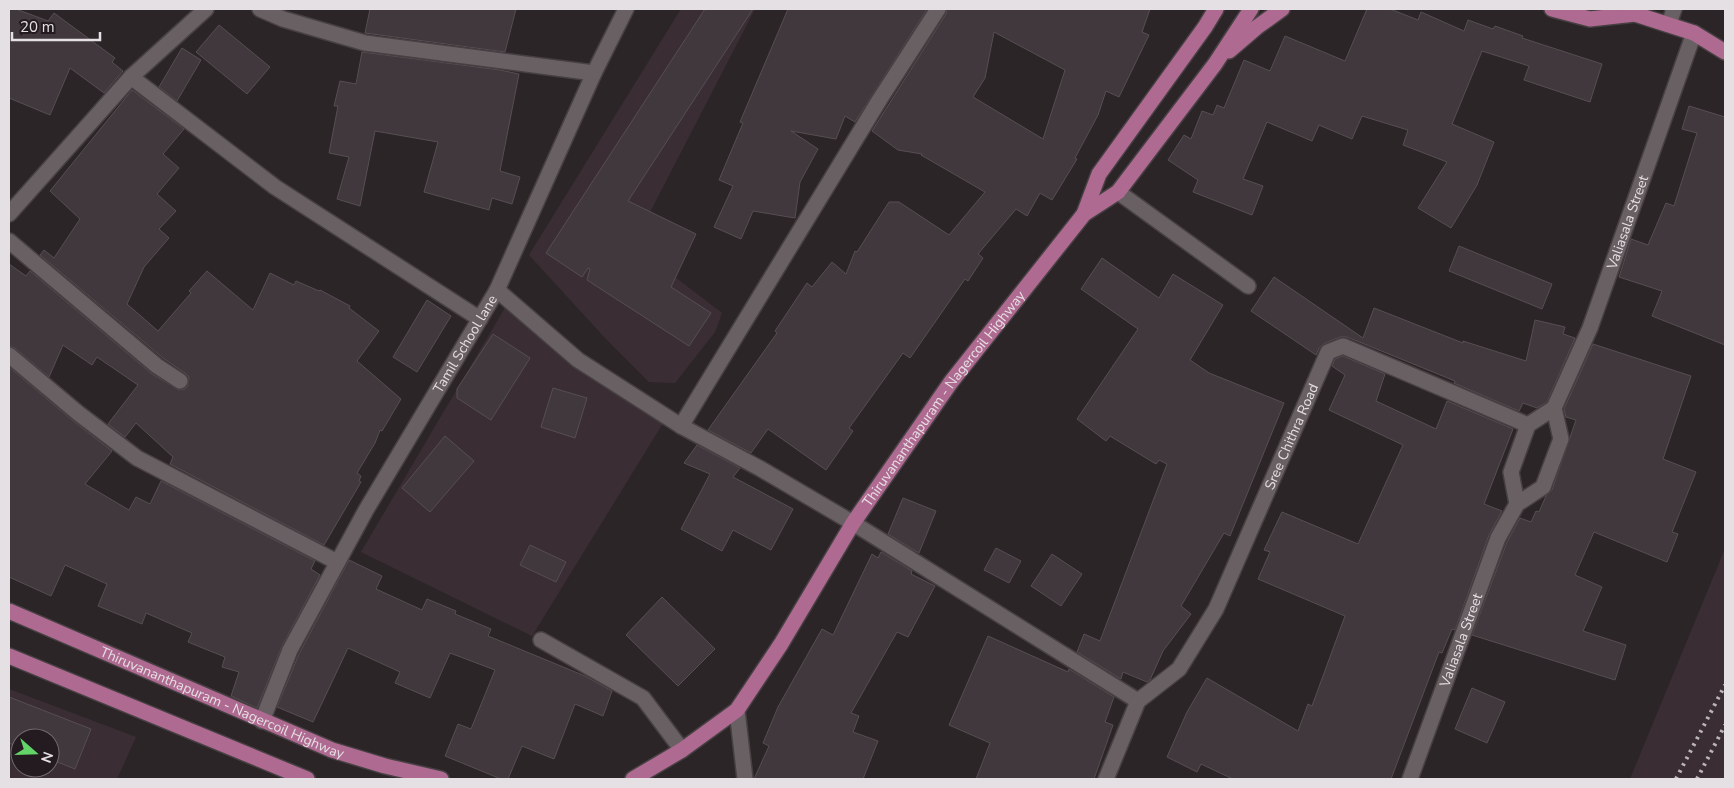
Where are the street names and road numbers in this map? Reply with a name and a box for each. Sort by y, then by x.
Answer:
street label: Valiasala Street [1602,172,1653,273]
street label: Thiruvananthapuram - Nagercoil Highway [858,286,1030,510]
street label: Tamil School lane [428,291,502,396]
street label: Sree Chithra Road [1260,380,1323,493]
street label: Valiasala Street [1435,590,1487,691]
street label: Thiruvananthapuram - Nagercoil Highway [97,642,347,763]

